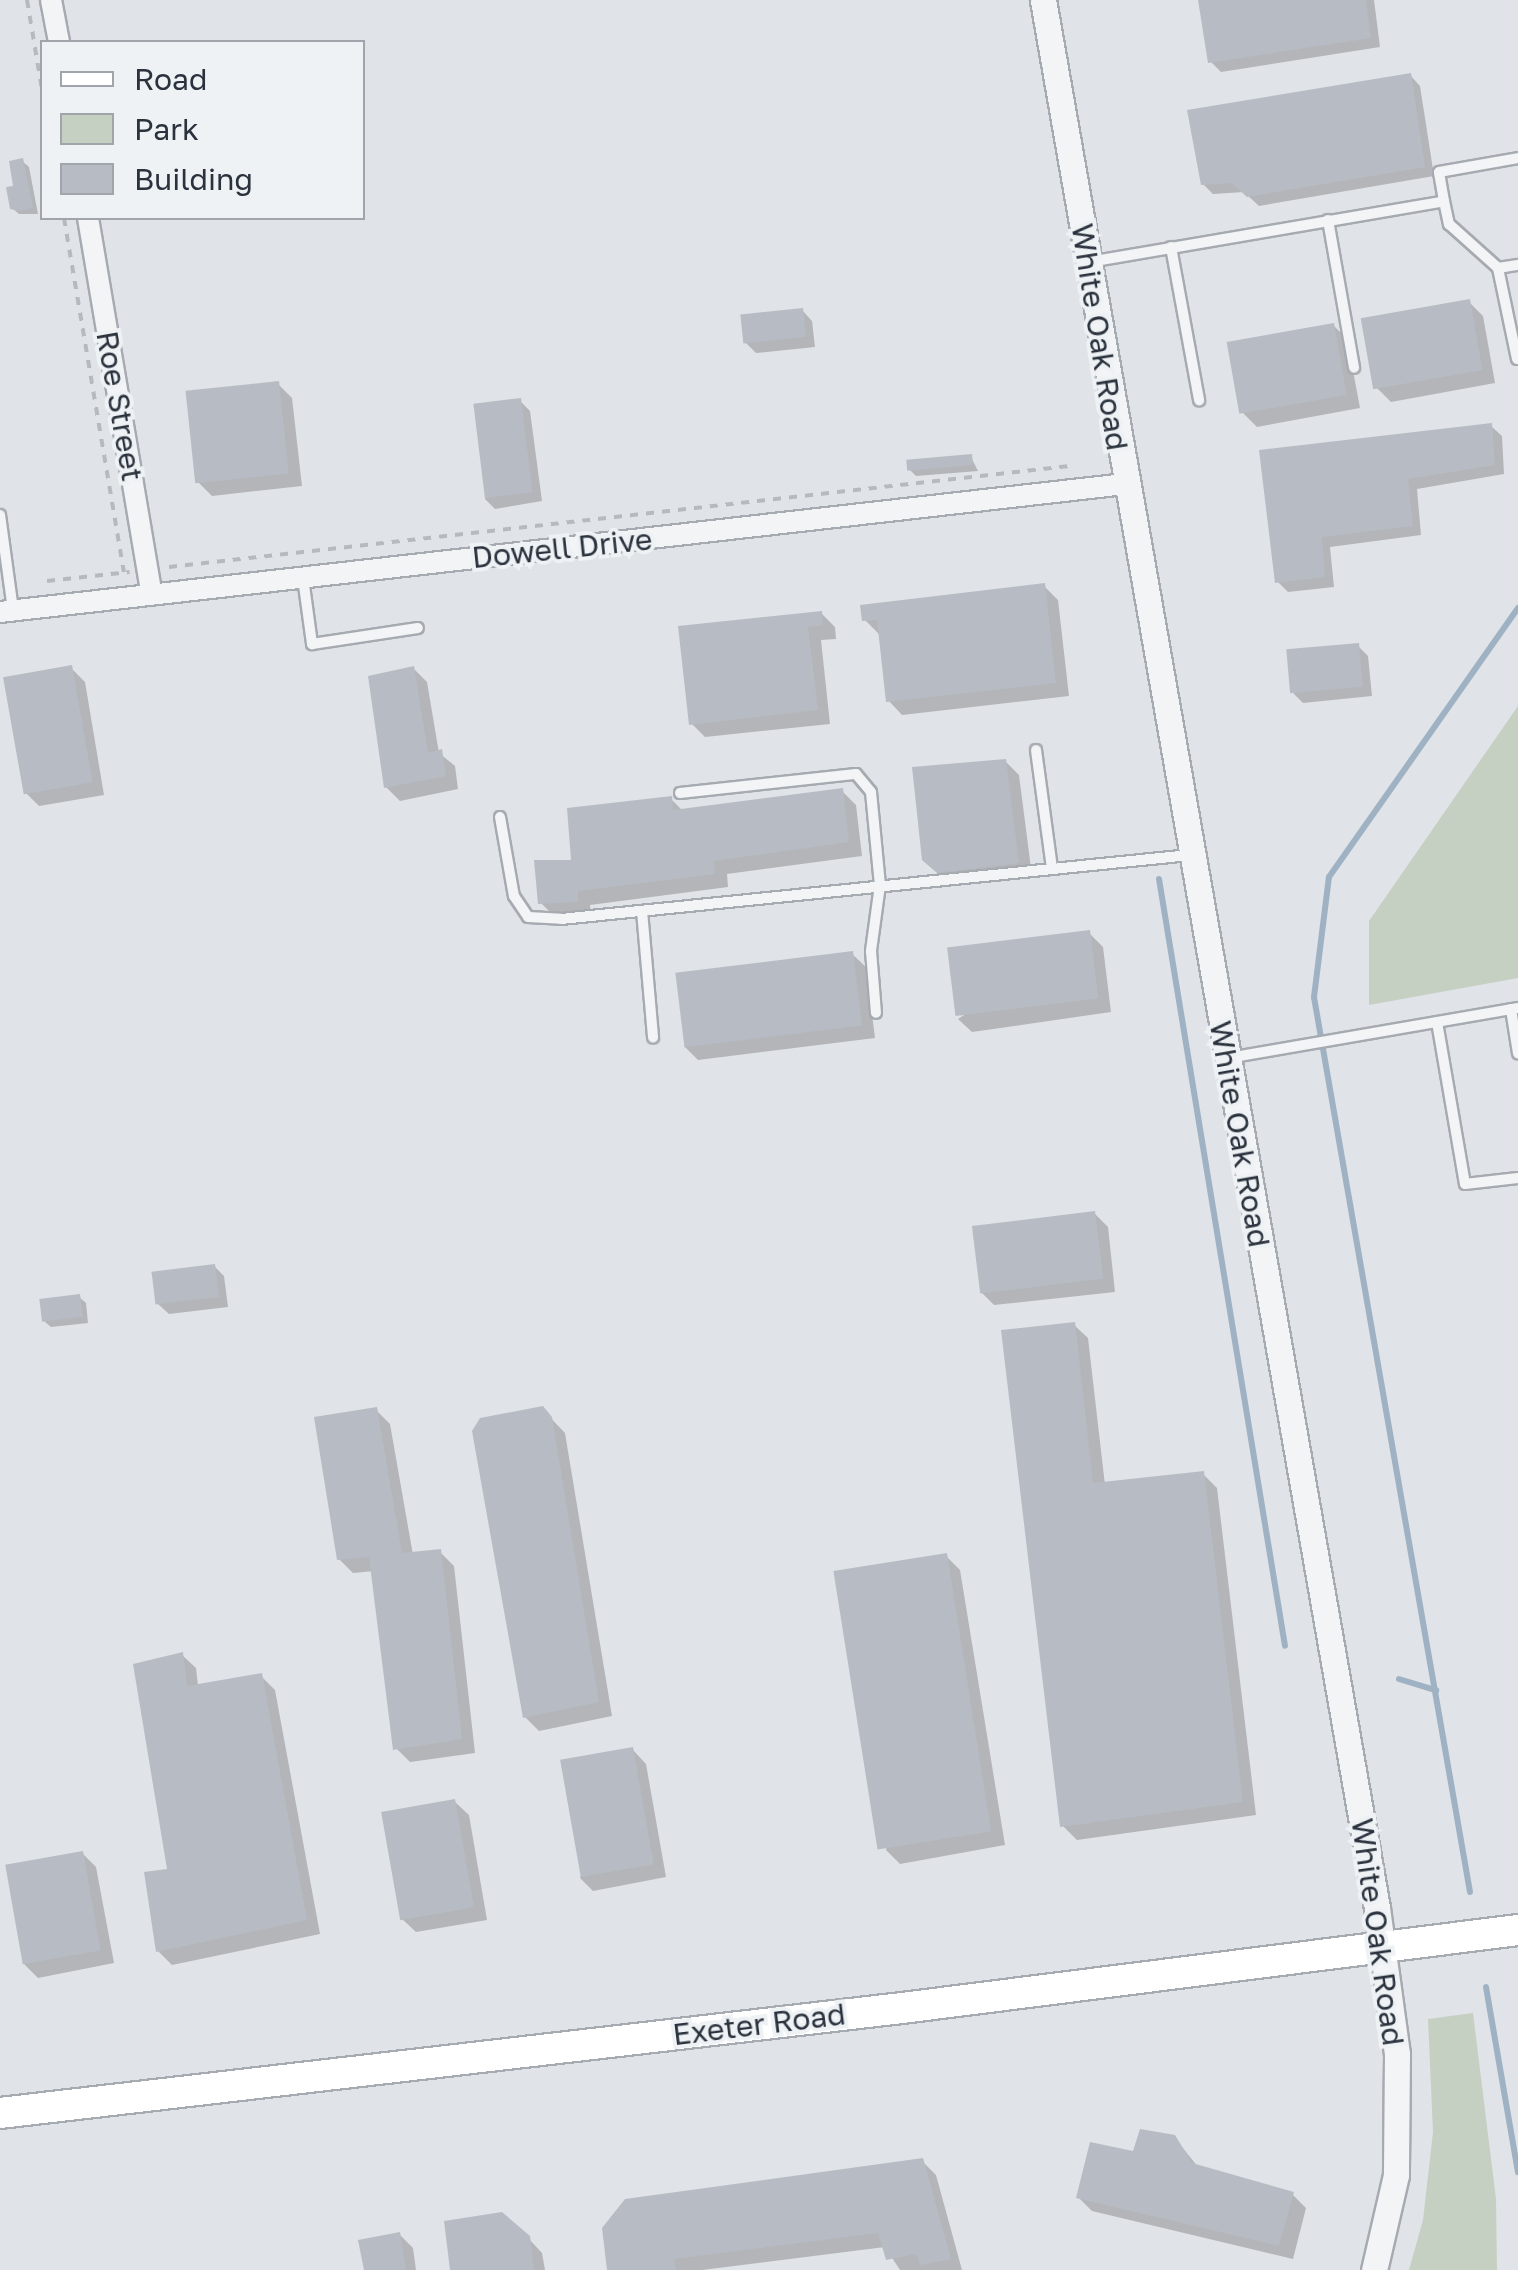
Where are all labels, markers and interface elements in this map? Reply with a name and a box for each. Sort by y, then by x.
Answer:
legend [40,40,365,220]
text: Road [134,61,208,97]
text: Park [134,111,199,147]
text: Building [134,161,253,197]
street label: White Oak Road [1064,221,1136,453]
street label: Roe Street [89,328,151,484]
street label: Dowell Drive [470,521,654,575]
street label: White Oak Road [1202,1018,1278,1250]
street label: White Oak Road [1344,1816,1412,2048]
street label: Exeter Road [671,1996,847,2052]

